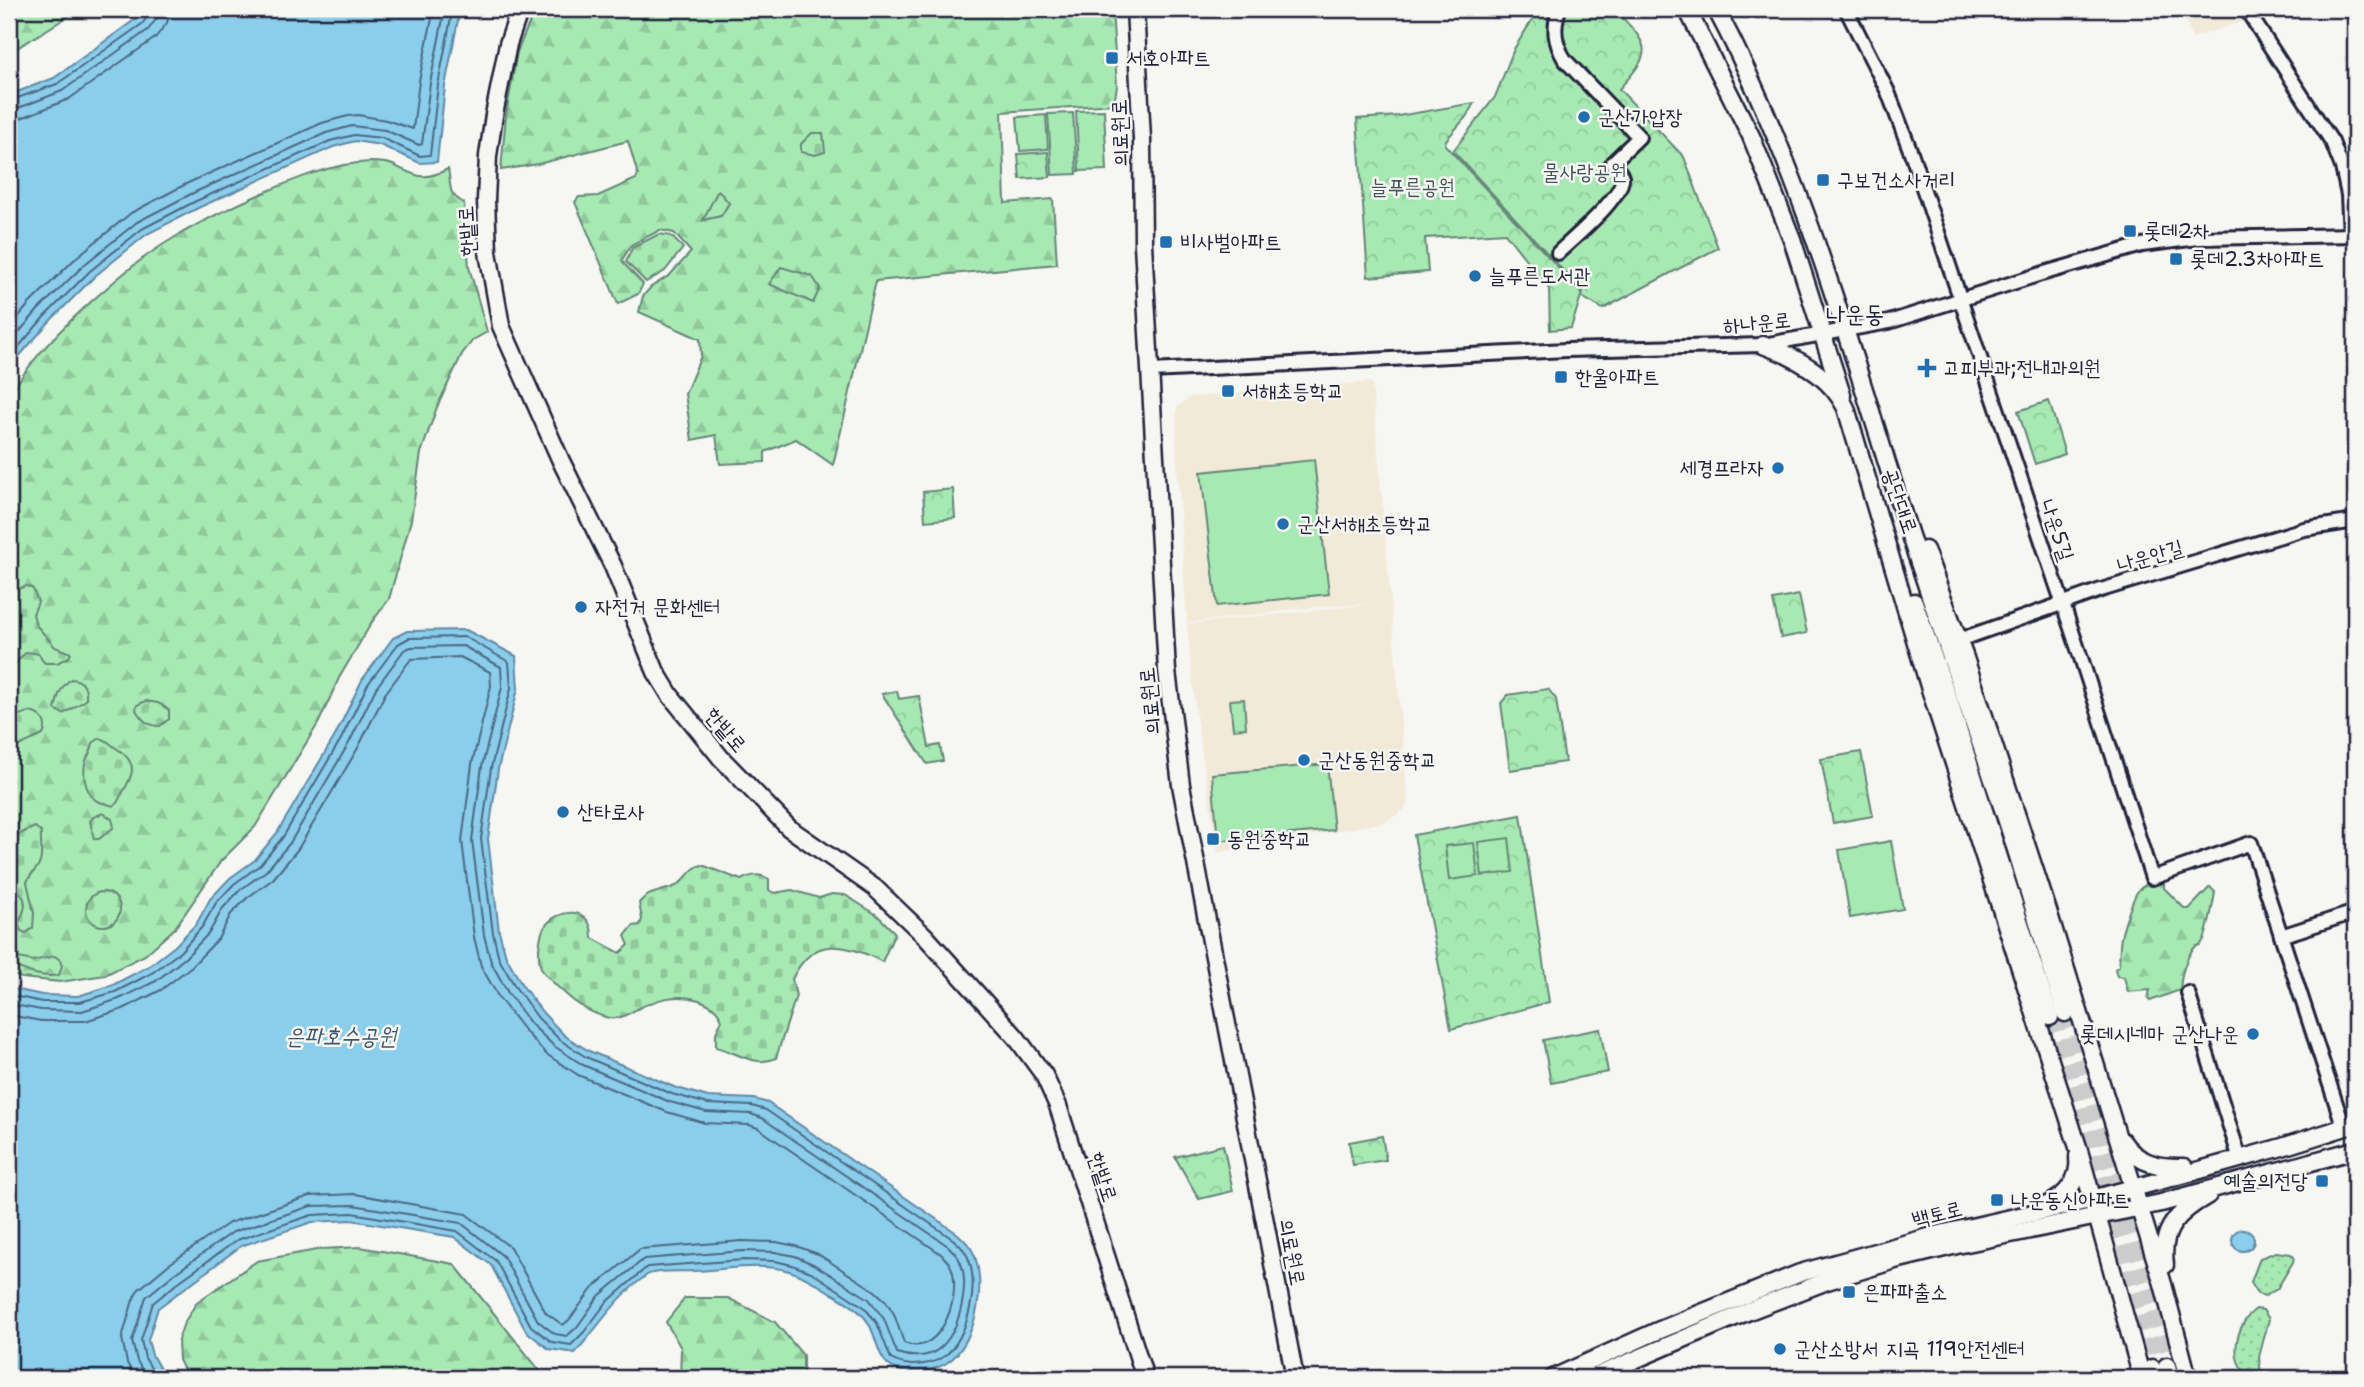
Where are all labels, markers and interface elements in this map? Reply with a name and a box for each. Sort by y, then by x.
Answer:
place label: 서호아파트 [1126,44,1211,72]
marker: 서호아파트 [1104,50,1120,66]
street label: 의료원로 [1105,99,1135,167]
place label: 군산가압장 [1598,103,1683,131]
marker: 군산가압장 [1576,109,1592,125]
park label: 물사랑공원 [1543,158,1627,186]
place label: 구보건소사거리 [1837,166,1955,194]
marker: 구보건소사거리 [1815,172,1831,188]
park label: 늘푸른공원 [1371,173,1455,201]
street label: 한밭로 [452,205,482,257]
place label: 롯데2차 [2144,217,2209,245]
marker: 롯데2차 [2122,223,2138,239]
place label: 비사벌아파트 [1180,228,1281,256]
marker: 비사벌아파트 [1158,234,1174,250]
place label: 롯데2.3차아파트 [2190,245,2324,273]
marker: 롯데2.3차아파트 [2168,251,2184,267]
place label: 늘푸른도서관 [1489,262,1590,290]
marker: 늘푸른도서관 [1467,268,1483,284]
district label: 나운동 [1826,298,1884,330]
street label: 하나운로 [1722,306,1792,340]
place label: 고피부과;전내과의원 [1943,354,2101,382]
marker: 고피부과;전내과의원 [1917,358,1937,378]
place label: 한울아파트 [1575,363,1660,391]
marker: 한울아파트 [1553,369,1569,385]
place label: 서해초등학교 [1242,377,1343,405]
marker: 서해초등학교 [1220,383,1236,399]
place label: 세경프라자 [1680,454,1764,482]
marker: 세경프라자 [1770,460,1786,476]
street label: 공단대로 [1876,464,1924,538]
street label: 나운5길 [2033,495,2081,565]
place label: 군산서해초등학교 [1297,510,1432,538]
marker: 군산서해초등학교 [1275,516,1291,532]
street label: 나운안길 [2114,533,2186,579]
place label: 자전거 문화센터 [595,593,720,621]
marker: 자전거 문화센터 [573,599,589,615]
street label: 의료원로 [1133,666,1167,736]
street label: 한밭로 [699,702,753,758]
place label: 군산동원중학교 [1318,746,1436,774]
marker: 군산동원중학교 [1296,752,1312,768]
place label: 산타로사 [577,798,645,826]
marker: 산타로사 [555,804,571,820]
place label: 동원중학교 [1227,825,1312,853]
marker: 동원중학교 [1205,831,1221,847]
place label: 롯데시네마 군산나운 [2080,1020,2239,1048]
water label: 은파호수공원 [285,1021,399,1051]
marker: 롯데시네마 군산나운 [2245,1026,2261,1042]
street label: 한밭로 [1082,1149,1124,1205]
place label: 예술의전당 [2224,1167,2308,1195]
marker: 예술의전당 [2314,1173,2330,1189]
place label: 나운동신아파트 [2011,1186,2129,1214]
marker: 나운동신아파트 [1989,1192,2005,1208]
street label: 백토로 [1909,1194,1965,1234]
street label: 의료원로 [1272,1216,1312,1288]
place label: 은파파출소 [1863,1278,1948,1306]
marker: 은파파출소 [1841,1284,1857,1300]
place label: 군산소방서 지곡 119안전센터 [1794,1335,2025,1363]
marker: 군산소방서 지곡 119안전센터 [1772,1341,1788,1357]

